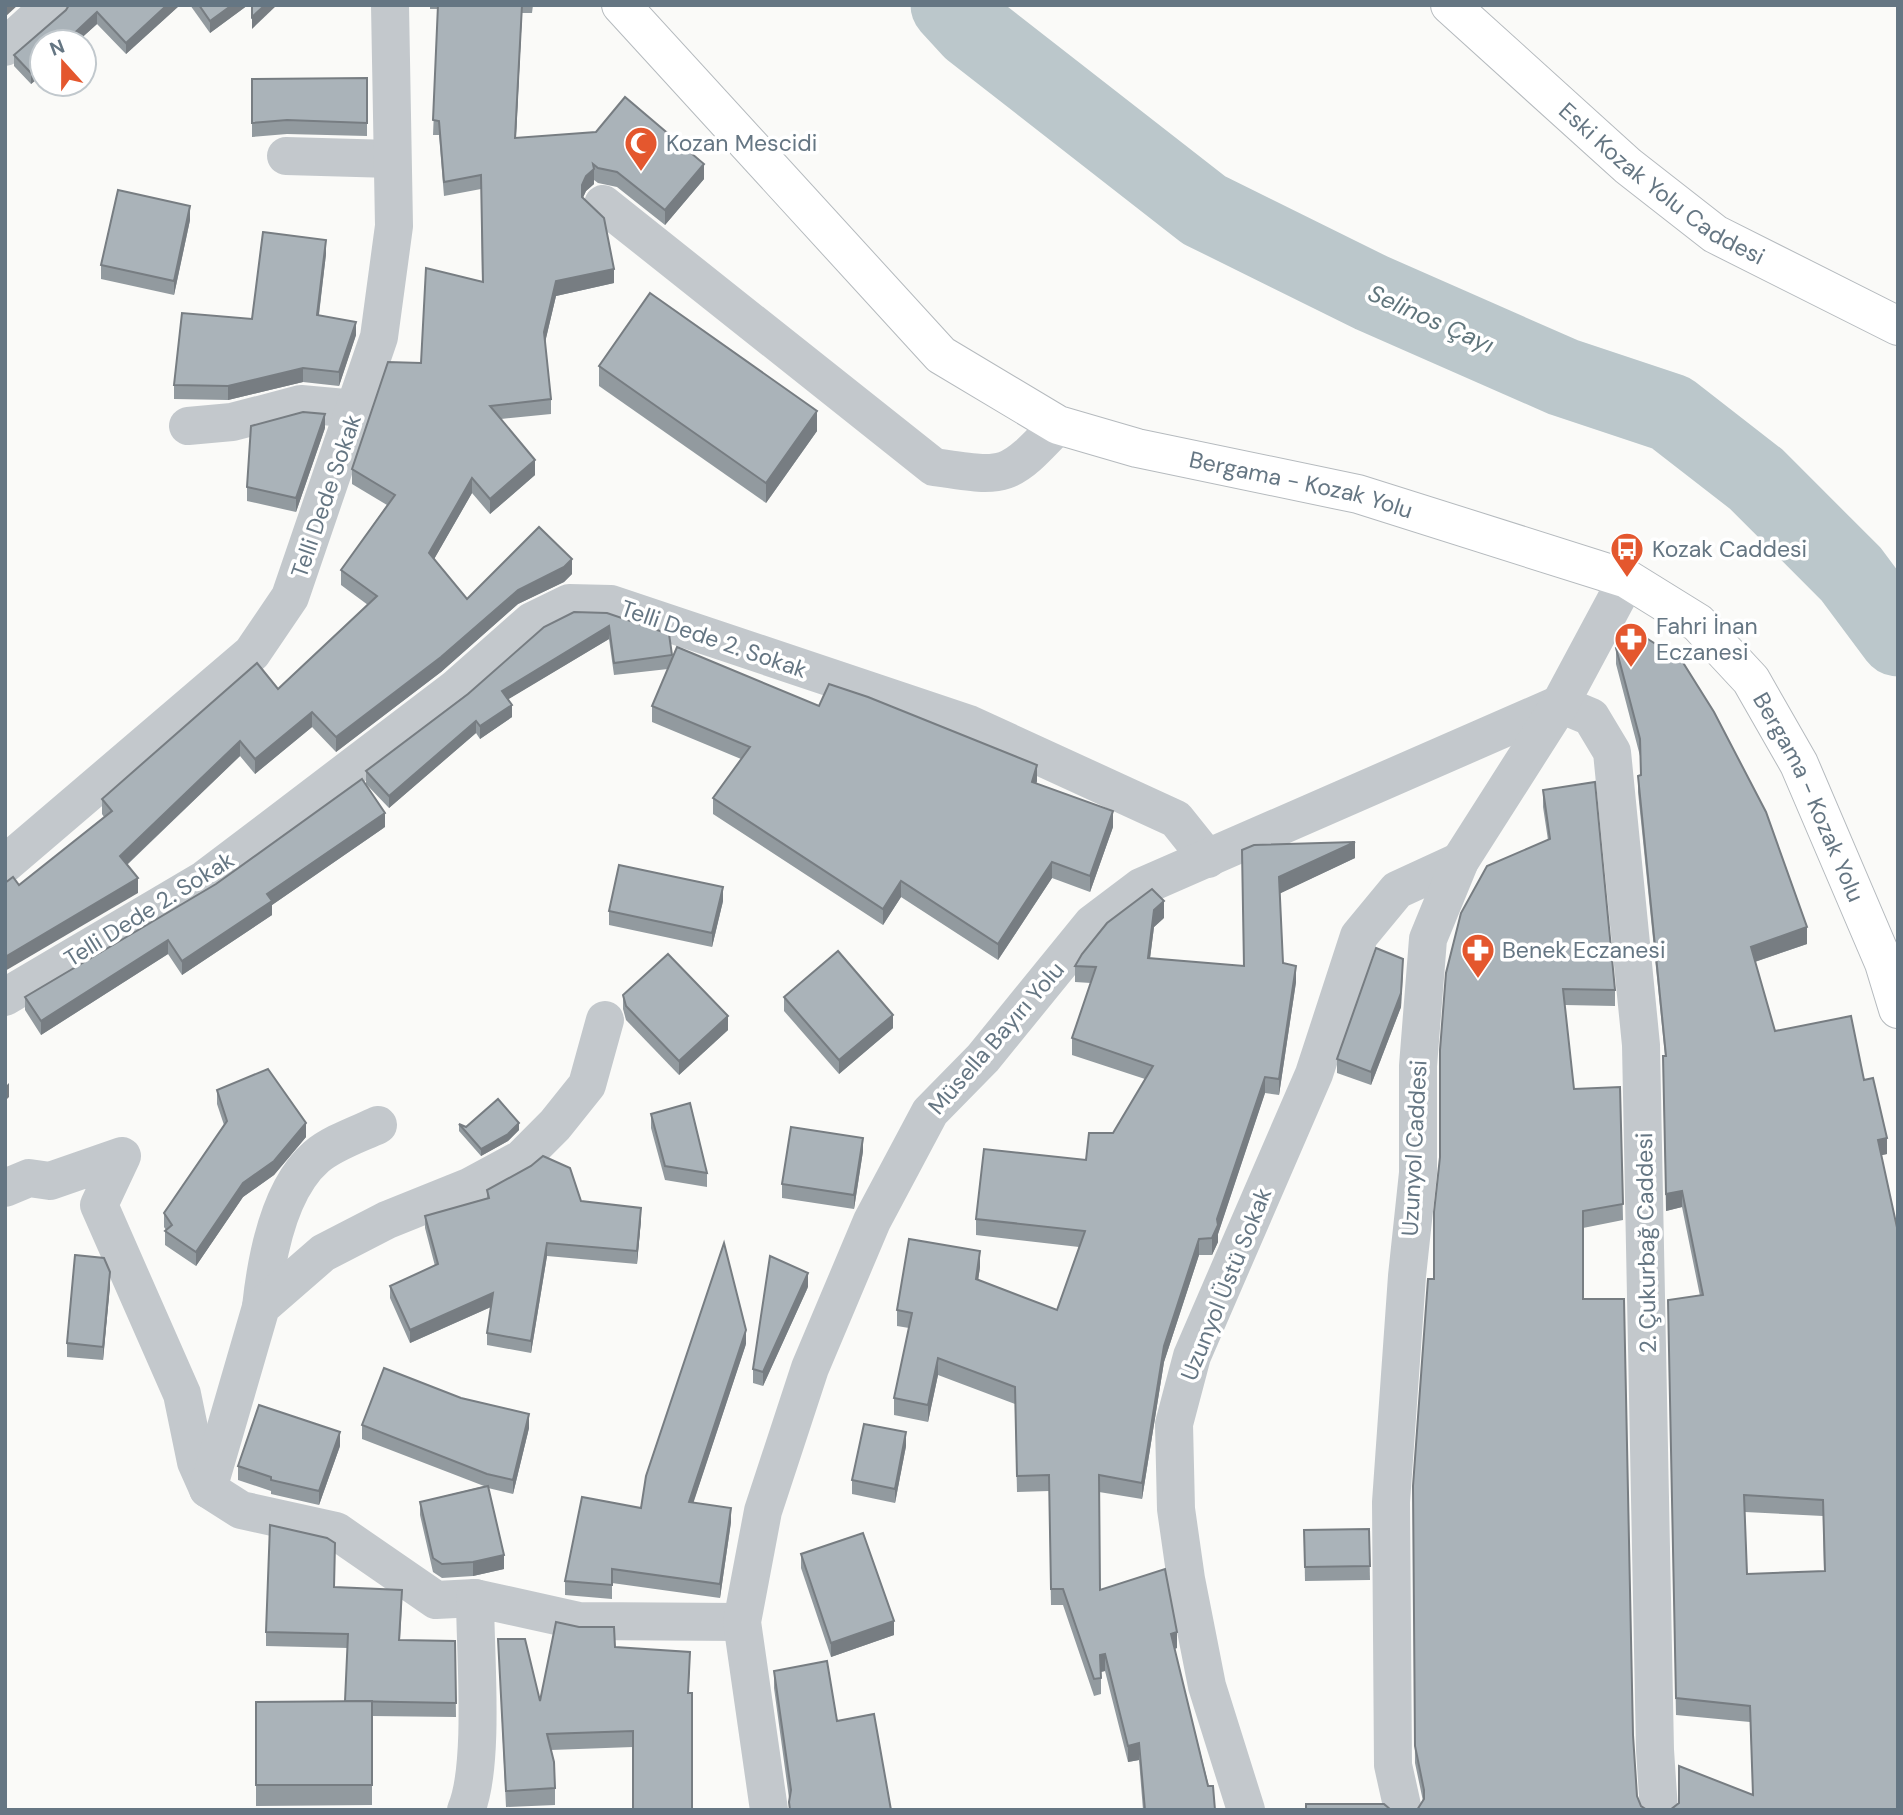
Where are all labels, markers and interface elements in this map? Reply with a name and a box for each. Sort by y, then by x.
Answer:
north arrow [28,28,98,98]
text: N [46,33,68,62]
street label: Eski Kozak Yolu Caddesi [1553,96,1770,272]
mosque icon: Kozan Mescidi [622,124,660,173]
place label: Kozan Mescidi [666,128,817,158]
water label: Selinos Çayı [1363,277,1499,360]
street label: Telli Dede Sokak [284,410,368,582]
street label: Bergama - Kozak Yolu [1187,444,1417,525]
bus stop icon: Kozak Caddesi [1608,530,1646,579]
place label: Kozak Caddesi [1652,534,1807,564]
street label: Telli Dede 2. Sokak [617,593,811,685]
place label: Fahri İnan Eczanesi [1656,611,1758,667]
pharmacy icon: Fahri İnan Eczanesi [1612,620,1650,669]
street label: Bergama - Kozak Yolu [1746,687,1871,906]
street label: Telli Dede 2. Sokak [58,844,240,973]
pharmacy icon: Benek Eczanesi [1459,931,1497,980]
place label: Benek Eczanesi [1502,935,1665,965]
street label: Müsella Bayırı Yolu [921,955,1071,1121]
street label: Uzunyol Caddesi [1394,1059,1434,1237]
street label: 2. Çukurbağ Caddesi [1629,1132,1663,1354]
street label: Uzunyol Üstü Sokak [1174,1183,1278,1385]

